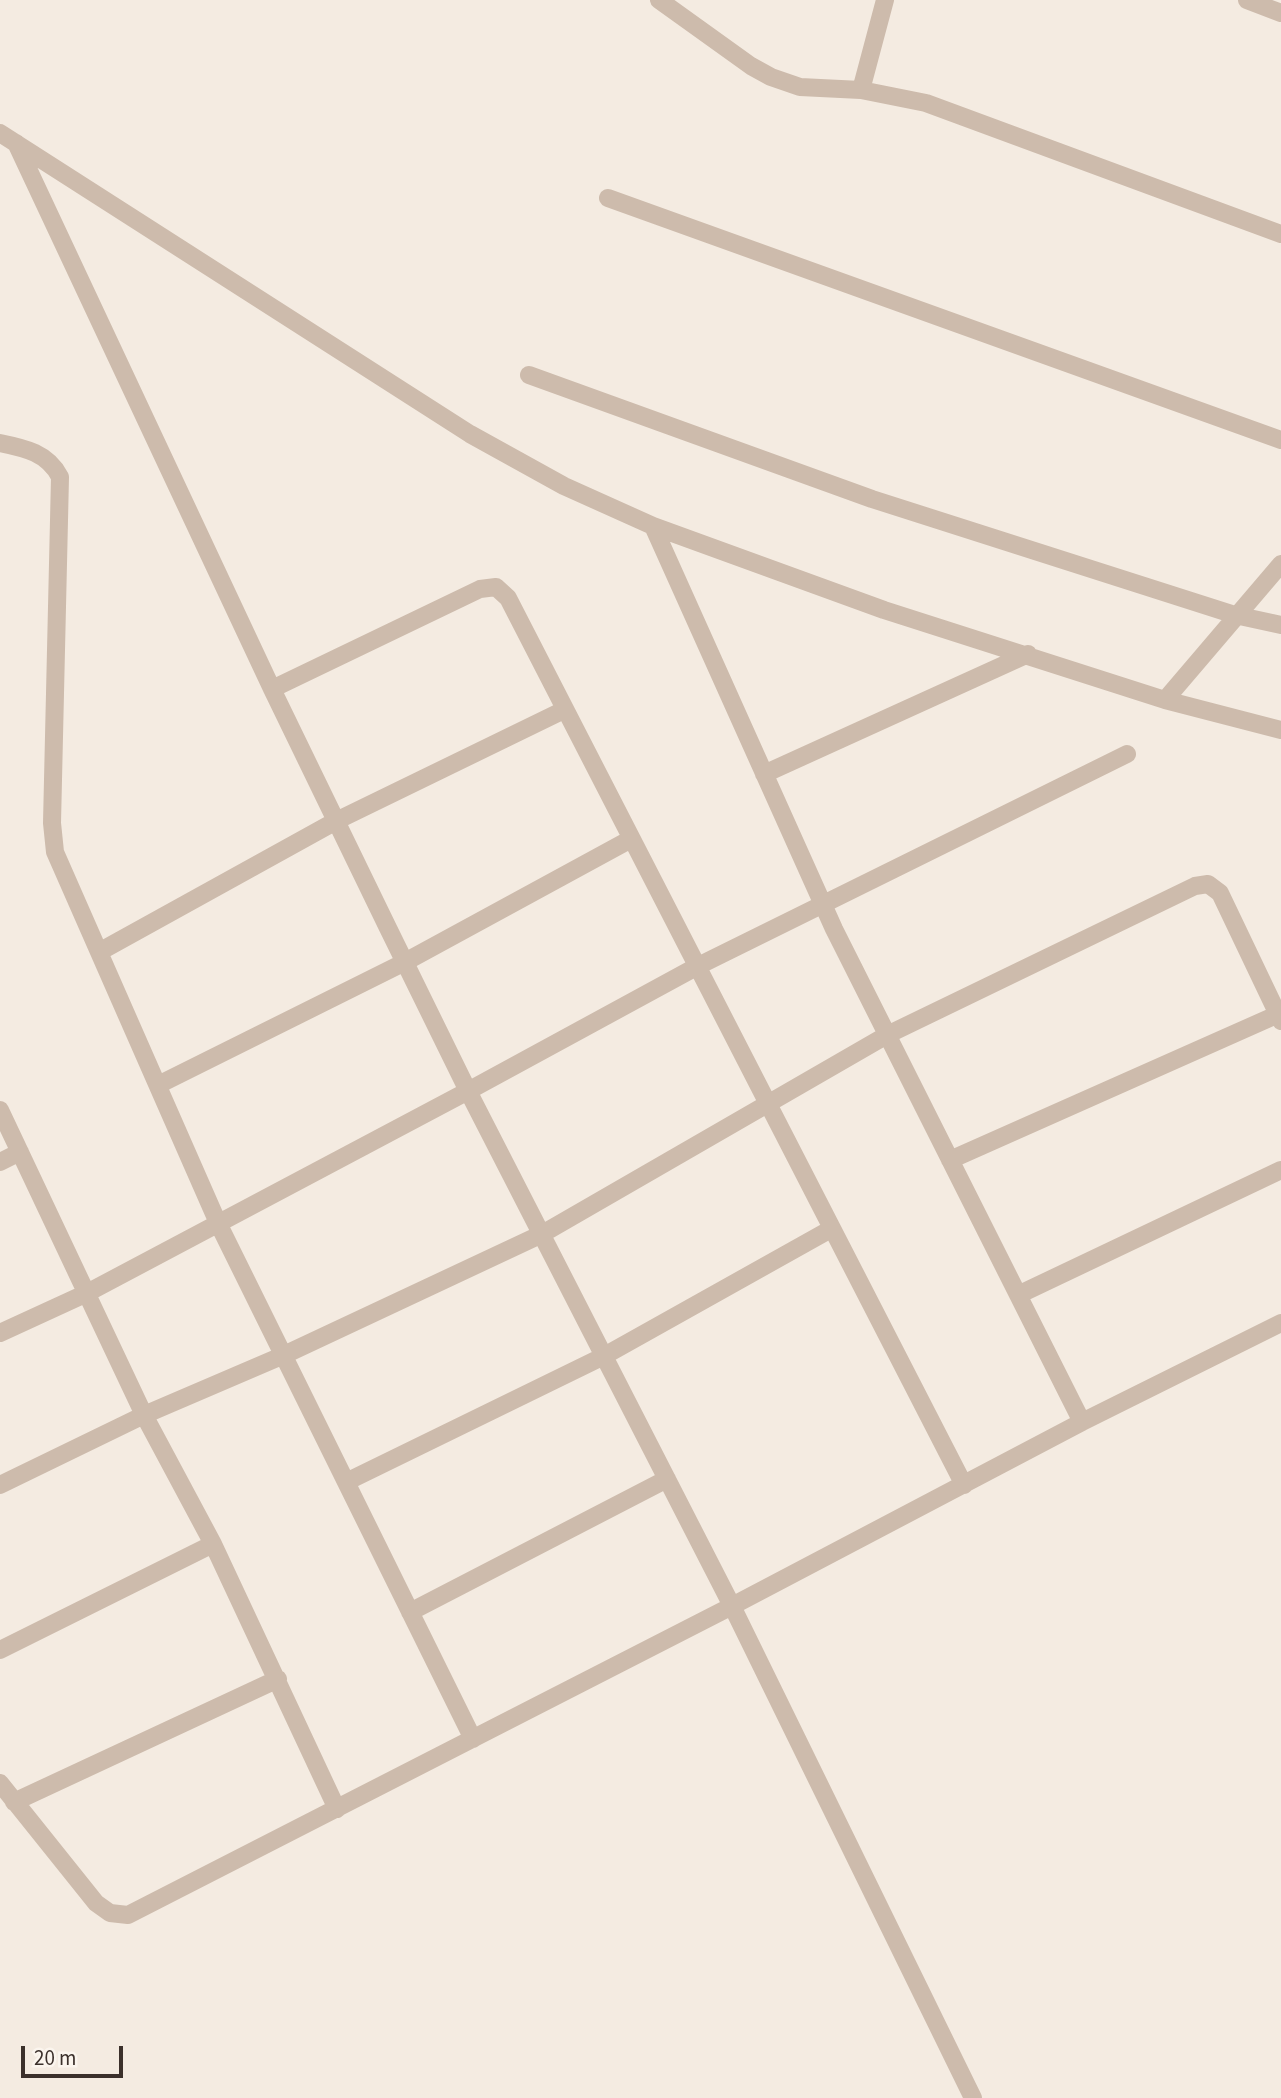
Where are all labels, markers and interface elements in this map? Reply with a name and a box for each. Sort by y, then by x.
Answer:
scale bar [24,2032,126,2076]
text: 20 m [34,2043,76,2073]

